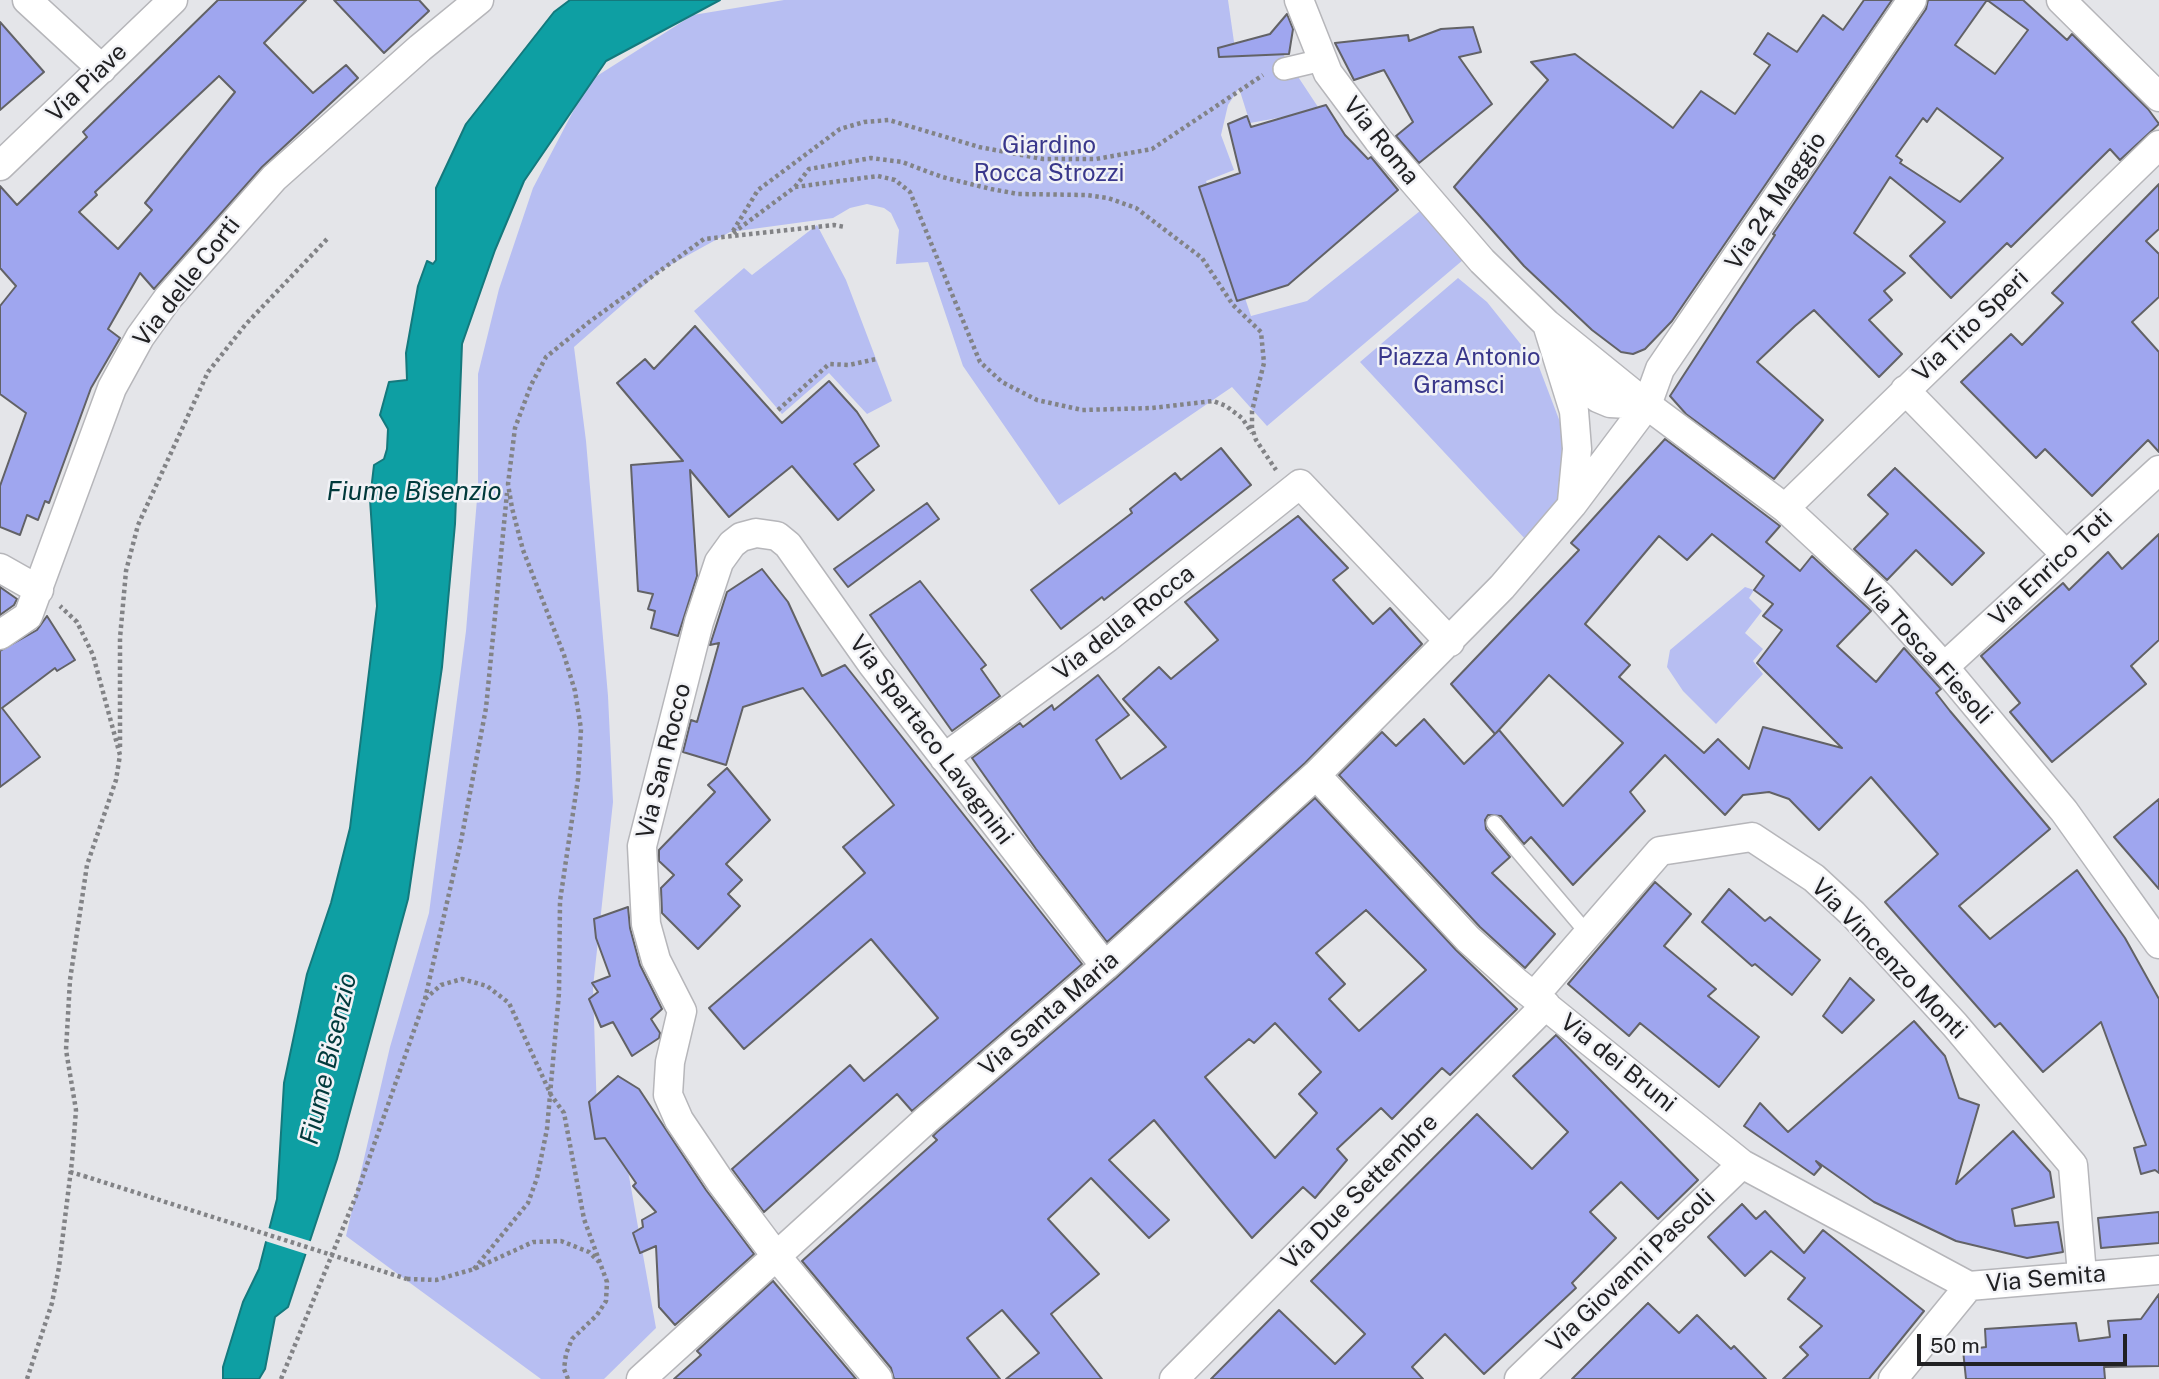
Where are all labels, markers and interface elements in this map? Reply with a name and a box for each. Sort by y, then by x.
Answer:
street label: Via Piave [41,38,133,128]
street label: Via Roma [1337,91,1425,191]
street label: Via 24 Maggio [1719,127,1833,275]
park label: Giardino Rocca Strozzi [973,132,1125,188]
street label: Via delle Corti [127,211,247,353]
street label: Via Tito Speri [1907,264,2035,388]
park label: Piazza Antonio Gramsci [1377,344,1541,400]
water label: Fiume Bisenzio [326,476,502,508]
street label: Via Enrico Toti [1983,504,2119,632]
street label: Via della Rocca [1048,559,1200,687]
street label: Via Tosca Fiesoli [1854,574,1998,730]
street label: Via Spartaco Lavagnini [843,630,1019,850]
street label: Via San Rocco [631,680,697,842]
street label: Via Vincenzo Monti [1805,873,1973,1045]
street label: Via Santa Maria [973,946,1125,1082]
water label: Fiume Bisenzio [294,970,364,1148]
street label: Via dei Bruni [1554,1008,1682,1118]
street label: Via Due Settembre [1276,1108,1444,1276]
street label: Via Giovanni Pascoli [1541,1183,1721,1359]
street label: Via Semita [1985,1259,2107,1299]
scale bar [1921,1320,2131,1364]
text: 50 m [1930,1333,1980,1358]

